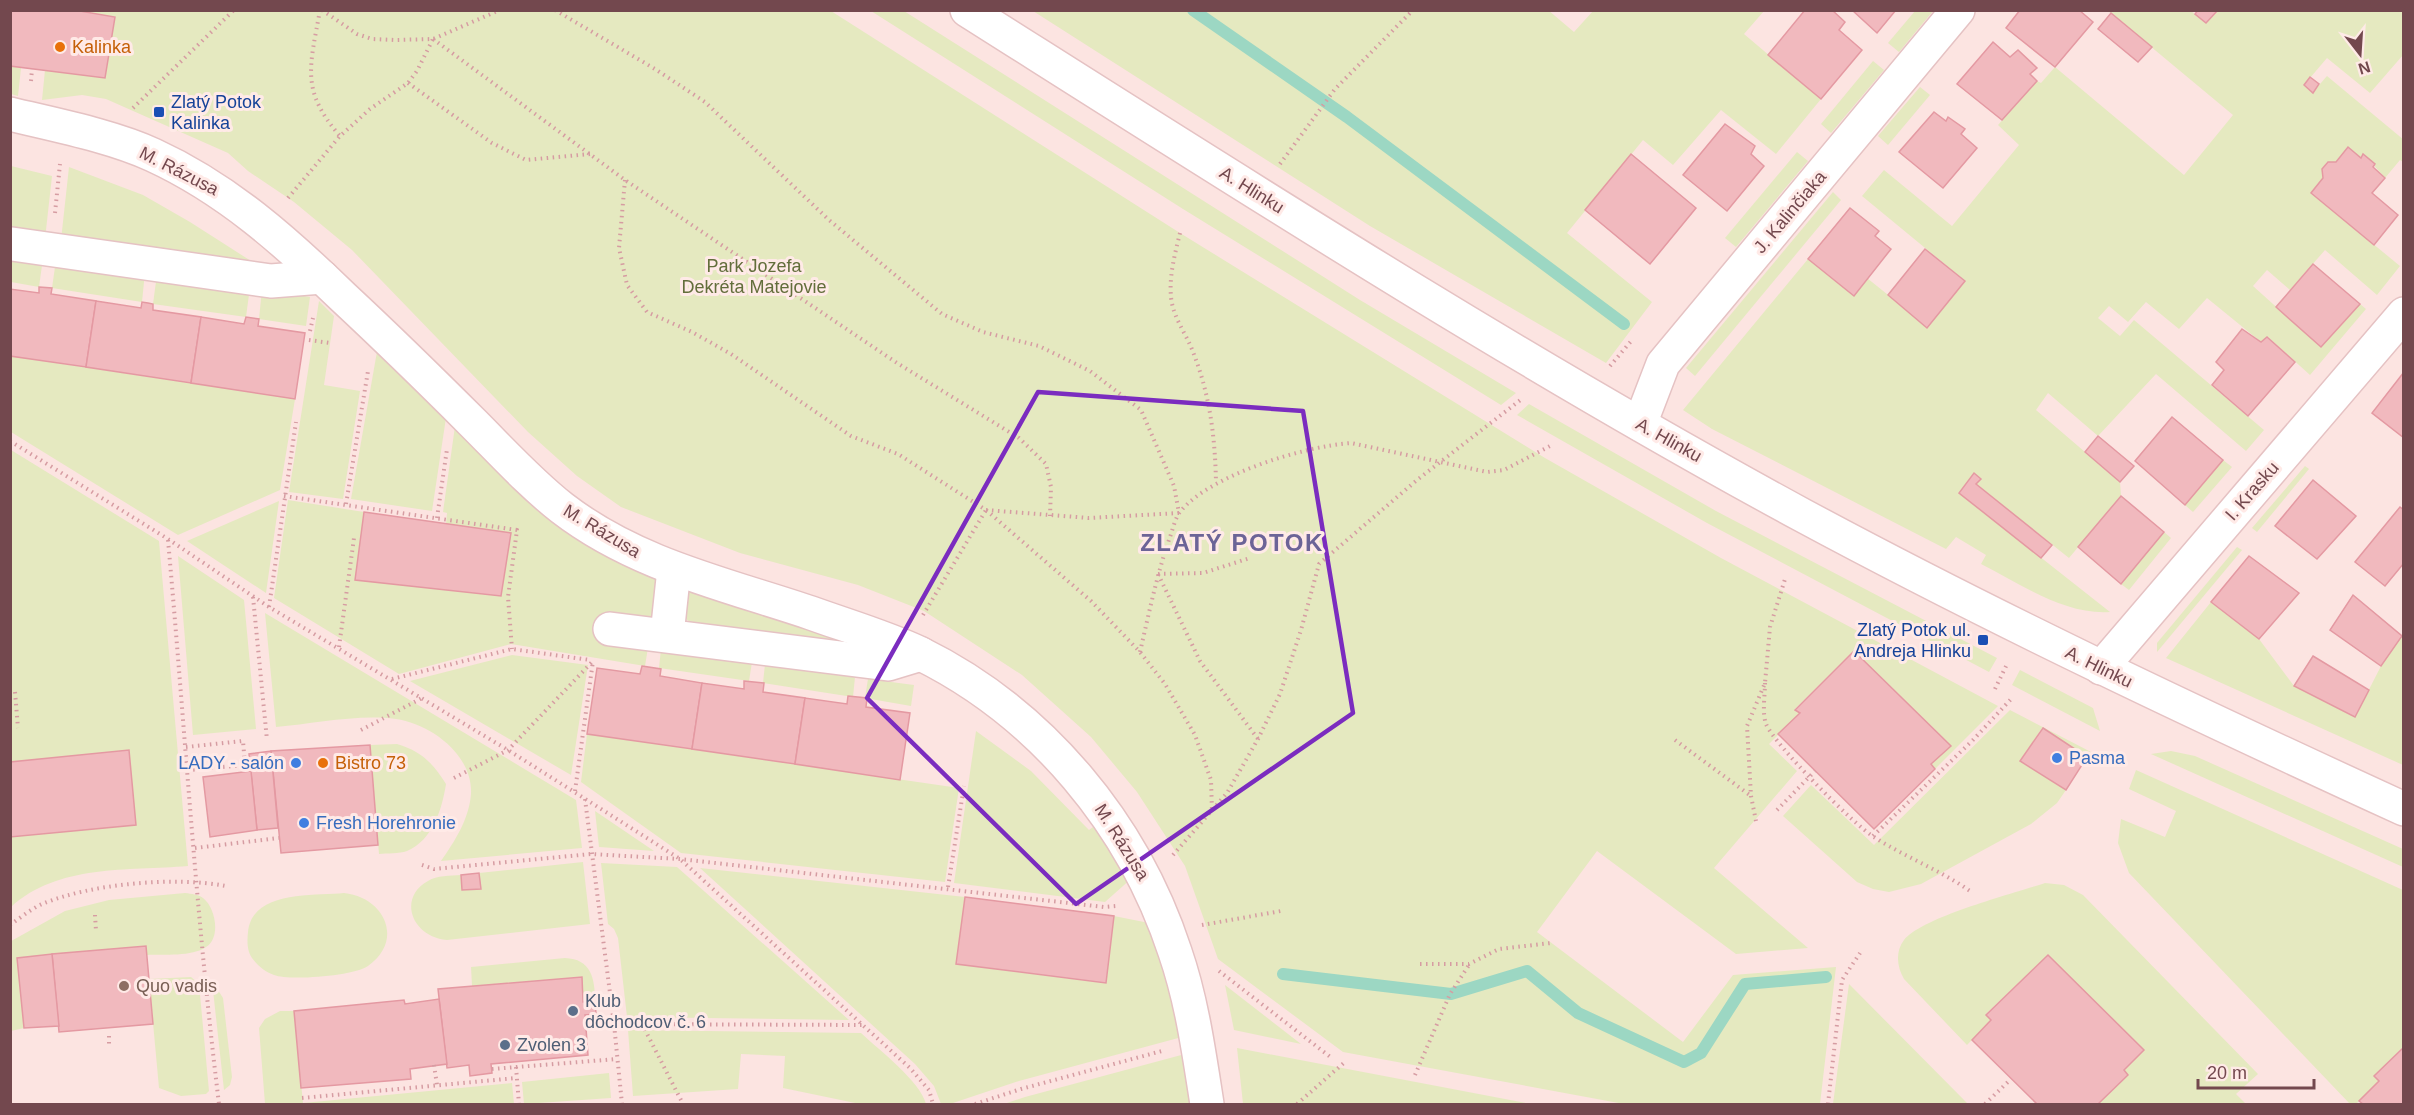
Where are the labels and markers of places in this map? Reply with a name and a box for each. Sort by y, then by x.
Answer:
place label: Kalinka [72,37,132,57]
marker: Kalinka [53,40,67,54]
place label: Zlatý Potok Kalinka [171,92,262,133]
marker: Zlatý Potok Kalinka [152,105,166,119]
place label: Zlatý Potok ul. Andreja Hlinku [1854,620,1971,661]
marker: Zlatý Potok ul. Andreja Hlinku [1976,633,1990,647]
place label: Pasma [2069,748,2126,768]
marker: Pasma [2050,751,2064,765]
place label: LADY - salón [178,753,284,773]
place label: Bistro 73 [335,753,406,773]
marker: LADY - salón [289,756,303,770]
marker: Bistro 73 [316,756,330,770]
place label: Fresh Horehronie [316,813,456,833]
marker: Fresh Horehronie [297,816,311,830]
place label: Quo vadis [136,976,217,996]
marker: Quo vadis [117,979,131,993]
place label: Klub dôchodcov č. 6 [585,991,706,1032]
marker: Klub dôchodcov č. 6 [566,1004,580,1018]
place label: Zvolen 3 [517,1035,586,1055]
marker: Zvolen 3 [498,1038,512,1052]

